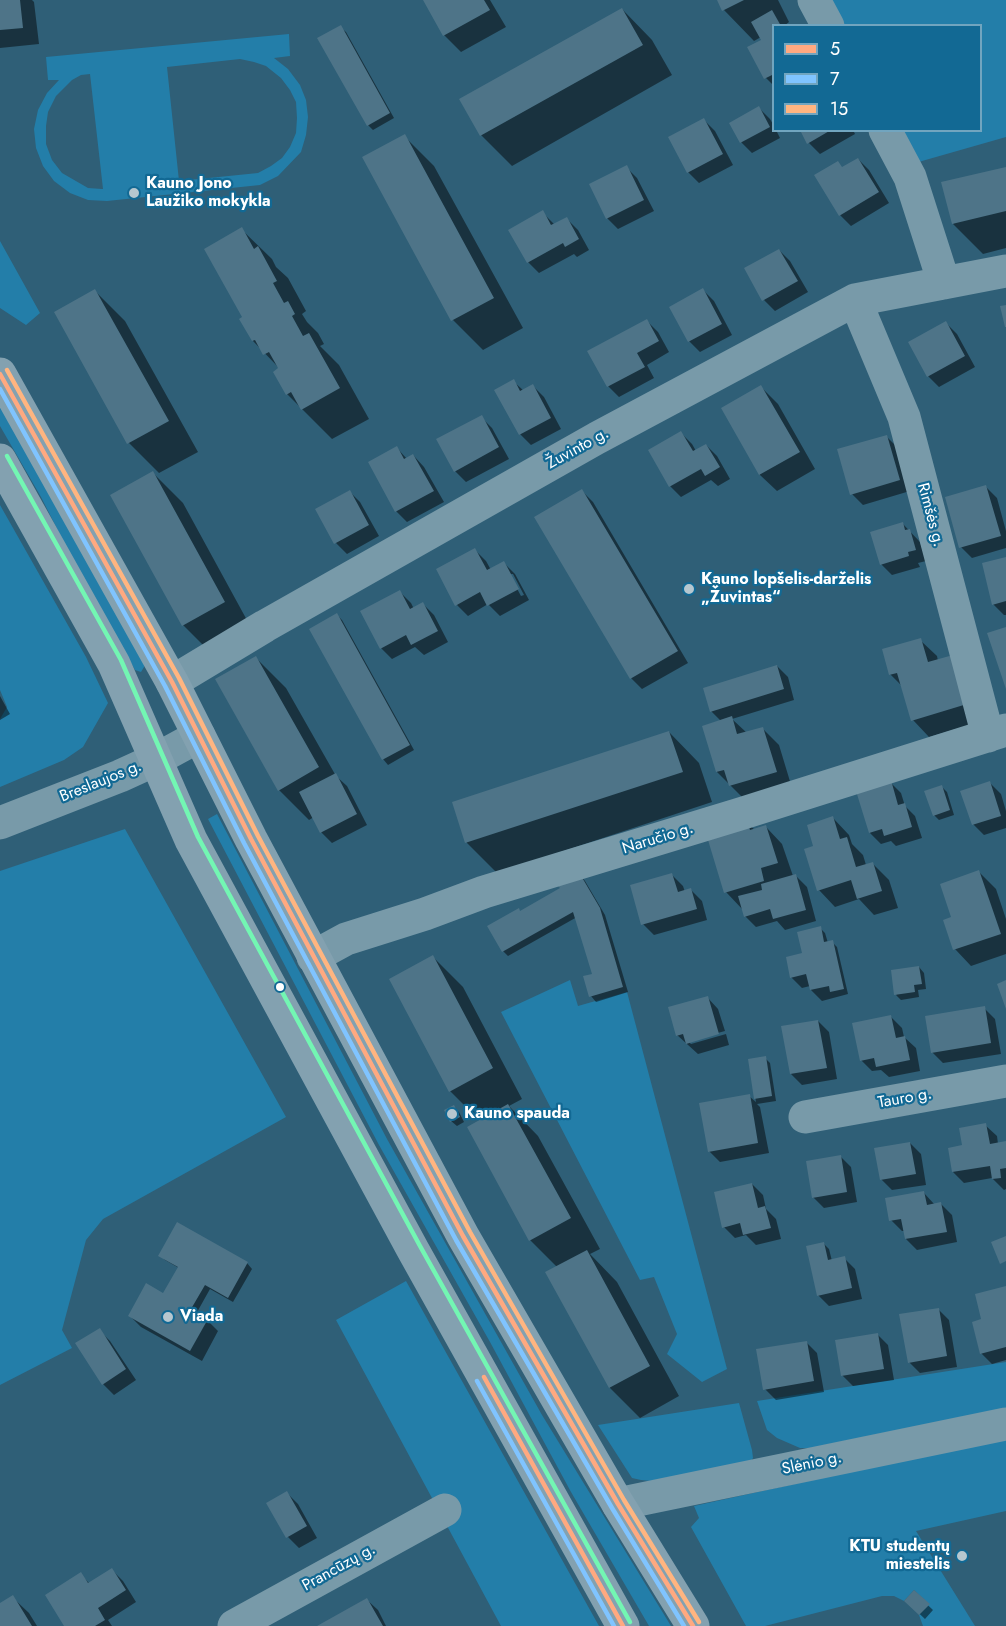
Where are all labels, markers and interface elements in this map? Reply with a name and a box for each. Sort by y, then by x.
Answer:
legend [772,24,982,132]
text: 5 [830,36,840,62]
text: 7 [830,66,839,92]
text: 15 [830,96,848,122]
place label: Kauno Jono Laužiko mokykla [146,174,271,212]
marker: Kauno Jono Laužiko mokykla [127,186,141,200]
street label: Žuvinto g. [544,424,612,474]
street label: Rimšės g. [912,481,948,549]
place label: Kauno lopšelis-darželis „Žuvintas“ [701,570,871,608]
marker: Kauno lopšelis-darželis „Žuvintas“ [682,582,696,596]
street label: Breslaujos g. [57,757,145,807]
street label: Naručio g. [620,819,696,859]
unlabelled marker [274,981,286,993]
street label: Tauro g. [876,1085,934,1113]
place label: Kauno spauda [464,1104,570,1124]
marker: Kauno spauda [445,1107,459,1121]
place label: Viada [180,1307,223,1327]
marker: Viada [161,1310,175,1324]
street label: Slėnio g. [780,1448,844,1480]
place label: KTU studentų miestelis [849,1537,950,1575]
street label: Prancūzų g. [299,1540,379,1596]
marker: KTU studentų miestelis [955,1549,969,1563]

